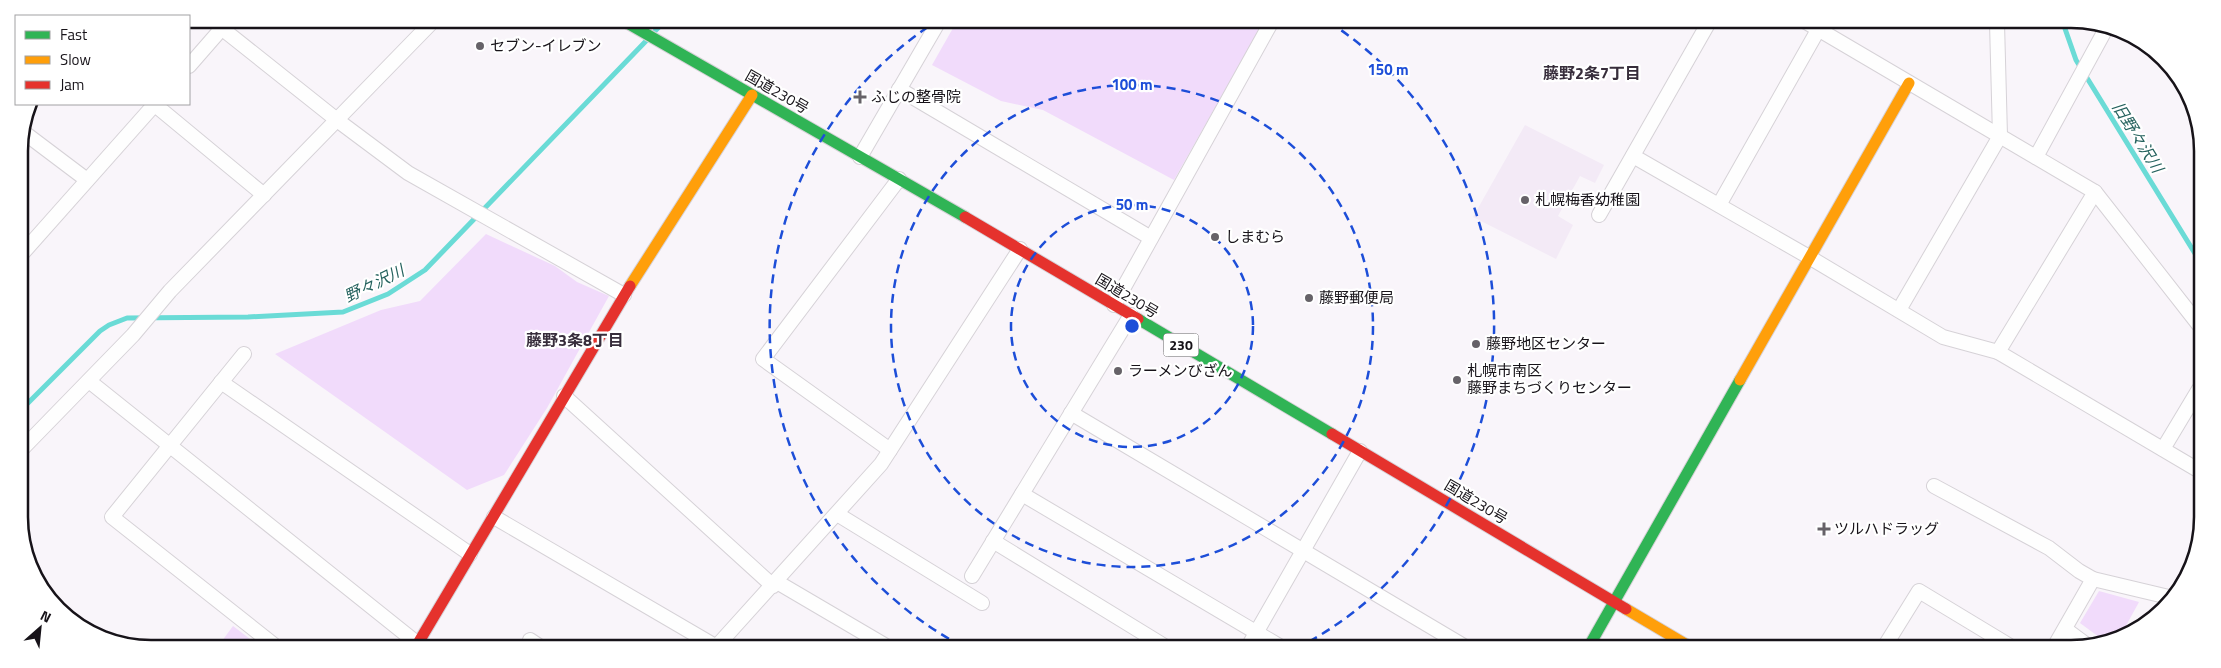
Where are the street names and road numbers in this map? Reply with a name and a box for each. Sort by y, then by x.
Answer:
street label: 国道230号 [741,64,813,119]
street label: 国道230号 [1091,268,1163,324]
road number: 230 [1164,334,1198,356]
street label: 国道230号 [1440,474,1512,530]

